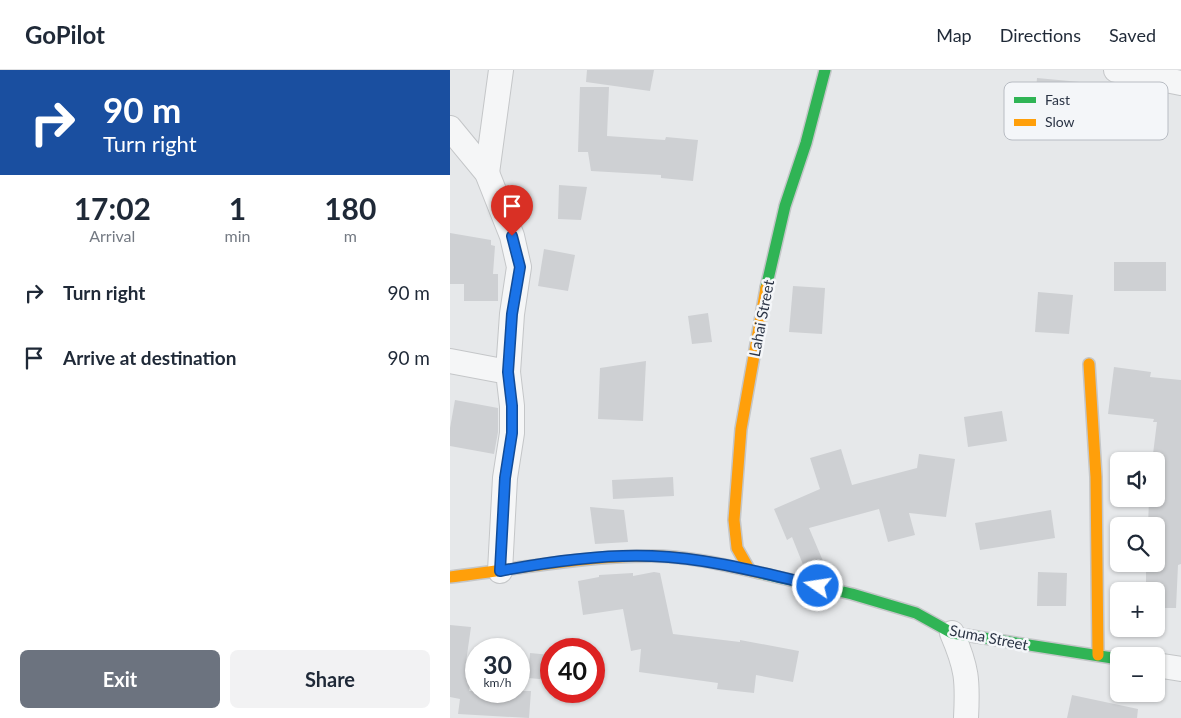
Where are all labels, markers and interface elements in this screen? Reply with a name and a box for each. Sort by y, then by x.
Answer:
text: GoPilot [25,20,105,49]
text: Map [936,24,972,46]
text: Directions [1000,24,1081,46]
text: Saved [1109,24,1156,46]
legend [1004,82,1168,140]
text: 90 m [103,88,181,130]
icon: right [20,90,85,155]
text: Fast [1045,91,1070,108]
text: Slow [1045,113,1075,130]
text: Turn right [103,130,197,157]
pin [491,185,533,236]
text: 17:02 [74,190,151,226]
text: 1 [229,190,246,226]
text: 180 [324,190,376,226]
icon: arrive [498,192,526,220]
text: Arrival [89,226,135,245]
text: min [225,226,251,245]
text: m [344,226,357,245]
street label: Lahai Street [745,277,777,358]
icon: right [20,279,48,307]
text: Turn right [63,281,145,304]
text: 90 m [387,281,430,304]
icon: arrive [20,344,48,372]
text: Arrive at destination [63,346,236,369]
text: 90 m [387,346,430,369]
map controls [1110,452,1165,702]
button: sound [1110,452,1165,507]
button: search [1110,517,1165,572]
position arrow [791,559,843,611]
button: + [1110,582,1165,637]
street label: Suma Street [948,621,1030,654]
speed limit sign: 40 [540,638,605,703]
button: − [1110,647,1165,702]
text: 30 [483,649,512,679]
button: Exit [20,650,220,708]
button: Share [230,650,430,708]
text: km/h [483,675,512,690]

